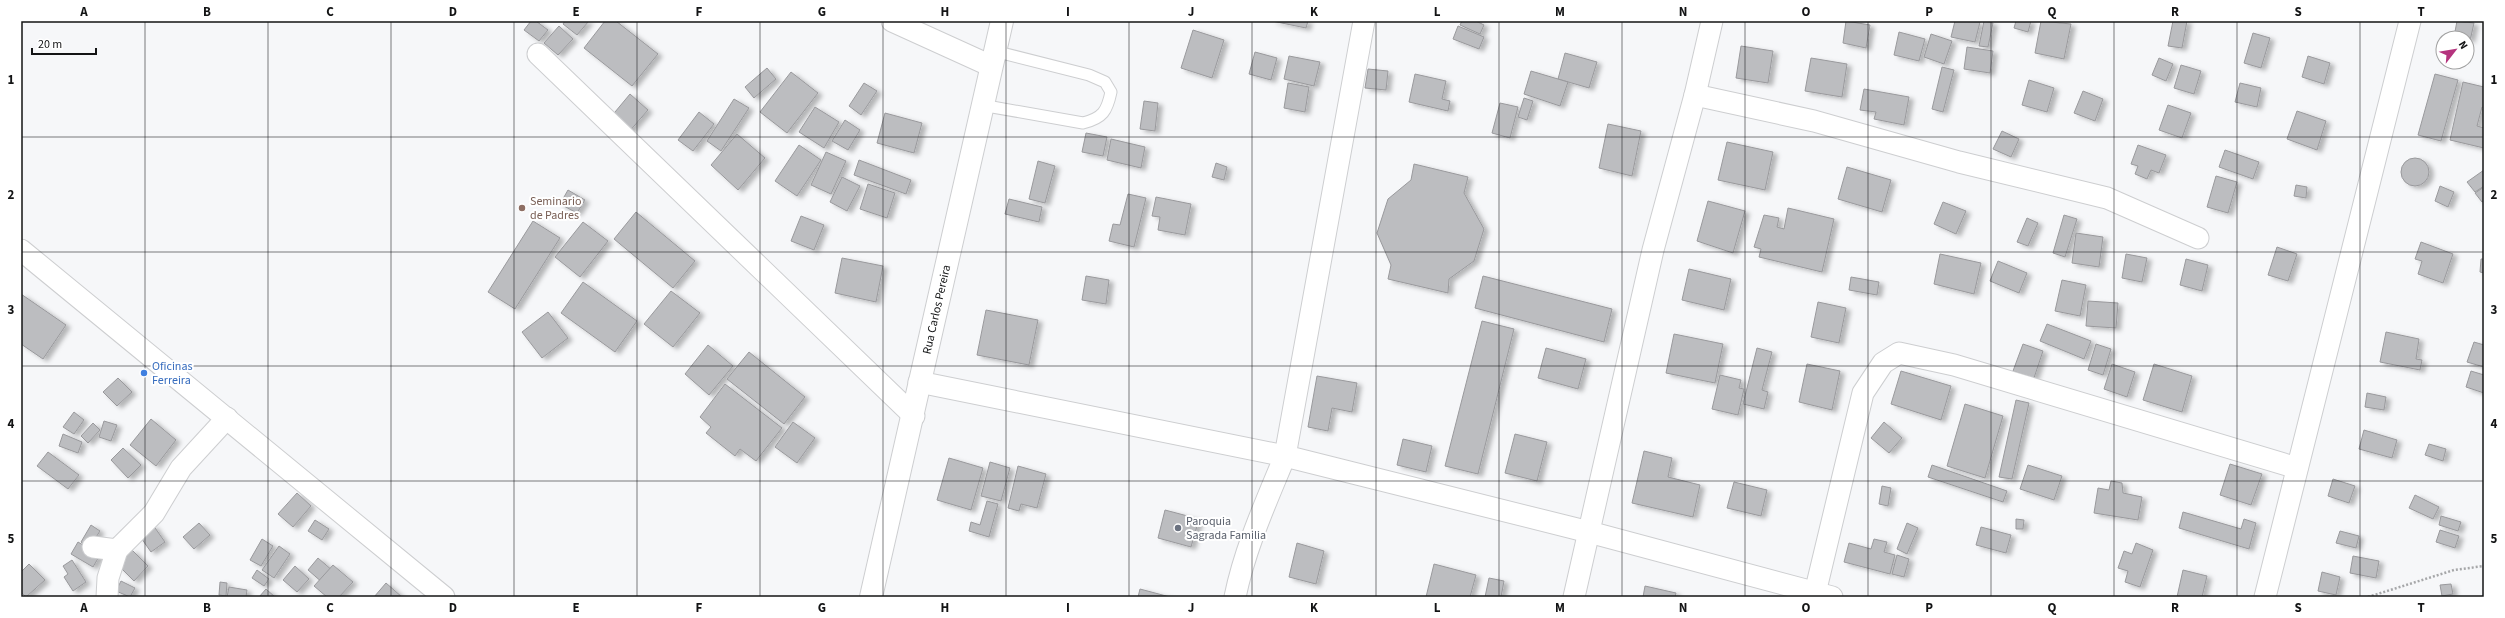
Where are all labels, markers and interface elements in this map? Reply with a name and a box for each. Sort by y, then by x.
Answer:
text: A [79,3,88,21]
text: B [203,3,211,21]
text: C [326,3,334,21]
text: D [449,3,457,21]
text: E [572,3,580,21]
text: F [696,3,703,21]
text: G [818,3,826,21]
text: H [941,3,949,21]
text: I [1066,3,1070,21]
text: J [1188,3,1194,21]
text: K [1310,3,1319,21]
text: L [1434,3,1441,21]
text: M [1555,3,1565,21]
text: N [1679,3,1687,21]
text: O [1802,3,1811,21]
text: P [1925,3,1933,21]
text: Q [2048,3,2057,21]
text: R [2171,3,2179,21]
text: S [2294,3,2302,21]
text: T [2417,3,2425,21]
scale bar [32,30,96,56]
north arrow [2435,30,2475,70]
text: 20 m [38,36,62,53]
text: N [2455,38,2471,52]
text: 1 [8,71,15,89]
text: 1 [2491,71,2498,89]
text: 2 [8,186,15,204]
text: 2 [2491,186,2498,204]
place label: Seminario de Padres [530,193,582,224]
marker: Seminario de Padres [517,203,527,213]
street label: Rua Carlos Pereira [918,263,955,356]
text: 3 [8,301,15,319]
text: 3 [2491,301,2498,319]
place label: Oficinas Ferreira [152,358,193,389]
marker: Oficinas Ferreira [139,368,149,378]
text: 4 [8,415,15,433]
text: 4 [2491,415,2498,433]
place label: Paroquia Sagrada Familia [1186,513,1266,544]
marker: Paroquia Sagrada Familia [1173,523,1183,533]
text: 5 [8,530,15,548]
text: 5 [2491,530,2498,548]
text: A [79,599,88,617]
text: B [203,599,211,617]
text: C [326,599,334,617]
text: D [449,599,457,617]
text: E [572,599,580,617]
text: F [696,599,703,617]
text: G [818,599,826,617]
text: H [941,599,949,617]
text: I [1066,599,1070,617]
text: J [1188,599,1194,617]
text: K [1310,599,1319,617]
text: L [1434,599,1441,617]
text: M [1555,599,1565,617]
text: N [1679,599,1687,617]
text: O [1802,599,1811,617]
text: P [1925,599,1933,617]
text: Q [2048,599,2057,617]
text: R [2171,599,2179,617]
text: S [2294,599,2302,617]
text: T [2417,599,2425,617]

